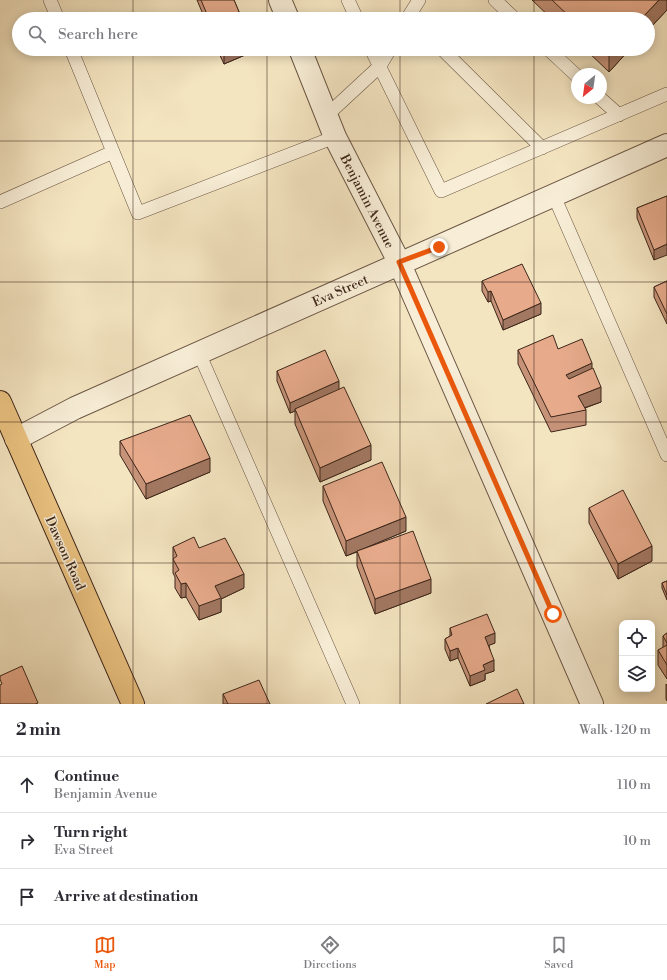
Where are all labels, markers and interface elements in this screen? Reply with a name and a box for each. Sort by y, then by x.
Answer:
search box [12,12,655,56]
icon: search [26,23,48,45]
text: Search here [58,25,138,44]
north arrow [571,68,607,104]
street label: Benjamin Avenue [336,151,398,251]
route end [430,238,448,256]
street label: Eva Street [310,271,371,310]
street label: Dawson Road [42,514,89,593]
route start [544,605,562,623]
map controls [619,620,655,692]
button: locate [619,620,655,656]
button: layers [619,656,655,692]
text: 2 min [16,719,61,741]
text: Walk · 120 m [579,722,651,738]
text: Continue [54,767,119,786]
icon: ahead [16,774,38,796]
text: 110 m [617,777,651,793]
text: Benjamin Avenue [54,786,157,802]
text: Turn right [54,823,128,842]
icon: right [16,830,38,852]
text: 10 m [623,833,651,849]
text: Eva Street [54,842,114,858]
icon: arrive [16,886,38,908]
text: Arrive at destination [54,887,198,906]
tab: Map [94,934,116,972]
tab: Directions [304,934,357,972]
tab: Saved [544,934,573,972]

